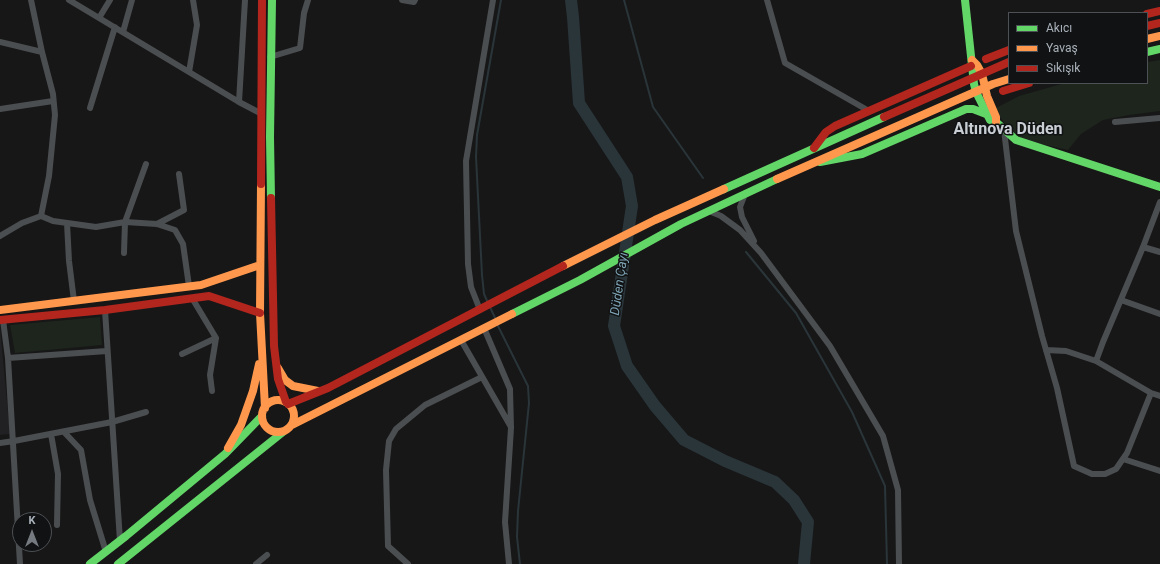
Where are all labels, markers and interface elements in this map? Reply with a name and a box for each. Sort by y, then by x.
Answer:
legend [1008,12,1148,84]
text: Akıcı [1046,21,1072,35]
text: Yavaş [1046,41,1078,55]
text: Sıkışık [1046,61,1080,75]
district label: Altınova Düden [953,120,1063,140]
water label: Düden Çayı [608,252,632,316]
north arrow [12,512,52,552]
text: K [29,514,36,527]

